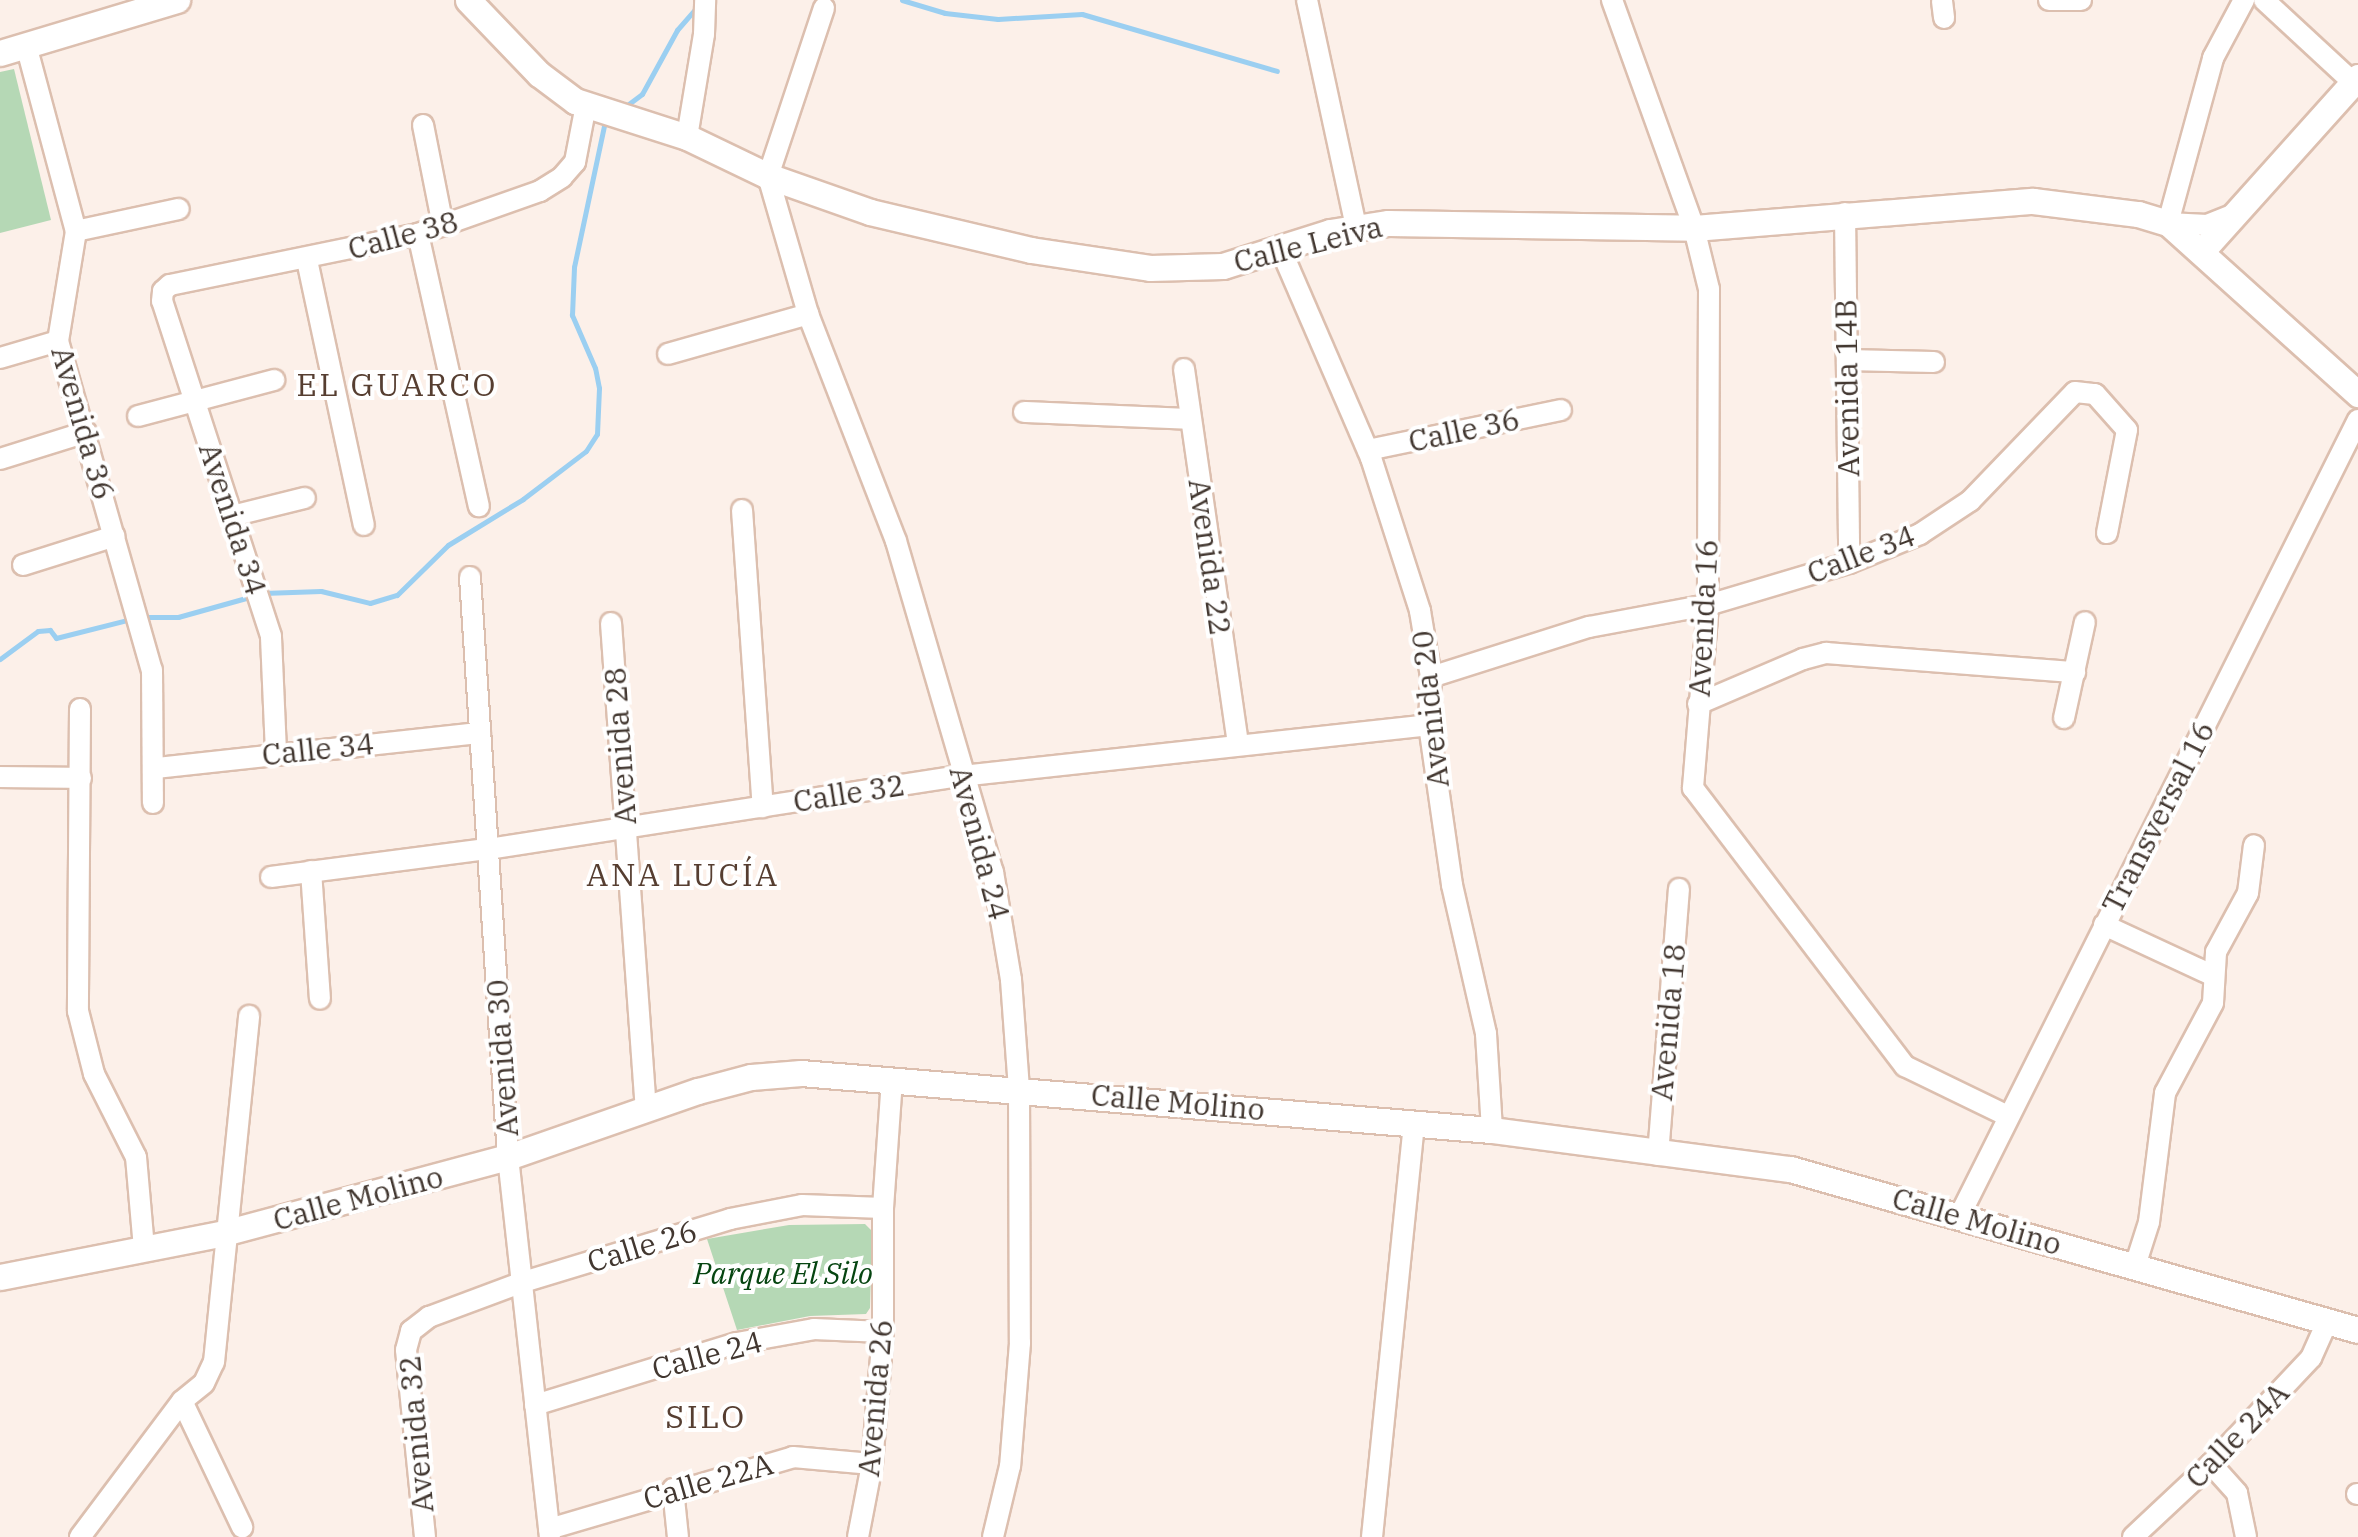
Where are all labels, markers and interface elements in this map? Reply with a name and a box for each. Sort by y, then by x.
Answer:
street label: Calle 38 [344,203,462,267]
street label: Calle Leiva [1230,208,1386,280]
street label: Avenida 14B [1827,299,1867,477]
street label: Avenida 36 [44,342,122,504]
district label: EL GUARCO [296,365,498,403]
street label: Calle 36 [1405,401,1523,459]
street label: Avenida 34 [191,438,275,600]
street label: Avenida 22 [1181,476,1239,638]
street label: Calle 34 [1802,517,1920,591]
street label: Avenida 16 [1681,538,1725,698]
street label: Avenida 20 [1404,629,1456,789]
street label: Avenida 28 [597,666,643,826]
street label: Transversal 16 [2094,715,2222,919]
street label: Calle 34 [260,725,376,773]
street label: Avenida 24 [942,762,1018,924]
street label: Calle 32 [791,766,907,820]
district label: ANA LUCÍA [586,855,780,893]
street label: Avenida 18 [1643,942,1693,1102]
street label: Avenida 30 [479,978,525,1138]
street label: Calle Molino [1090,1076,1266,1128]
street label: Calle Molino [269,1158,447,1238]
street label: Calle Molino [1888,1180,2066,1262]
street label: Calle 26 [583,1212,701,1280]
park label: Parque El Silo [693,1255,873,1291]
street label: Avenida 26 [850,1318,900,1478]
street label: Calle 24 [648,1323,766,1387]
street label: Avenida 32 [391,1354,441,1514]
street label: Calle 24A [2178,1375,2296,1495]
district label: SILO [665,1397,747,1435]
street label: Calle 22A [639,1445,777,1517]

